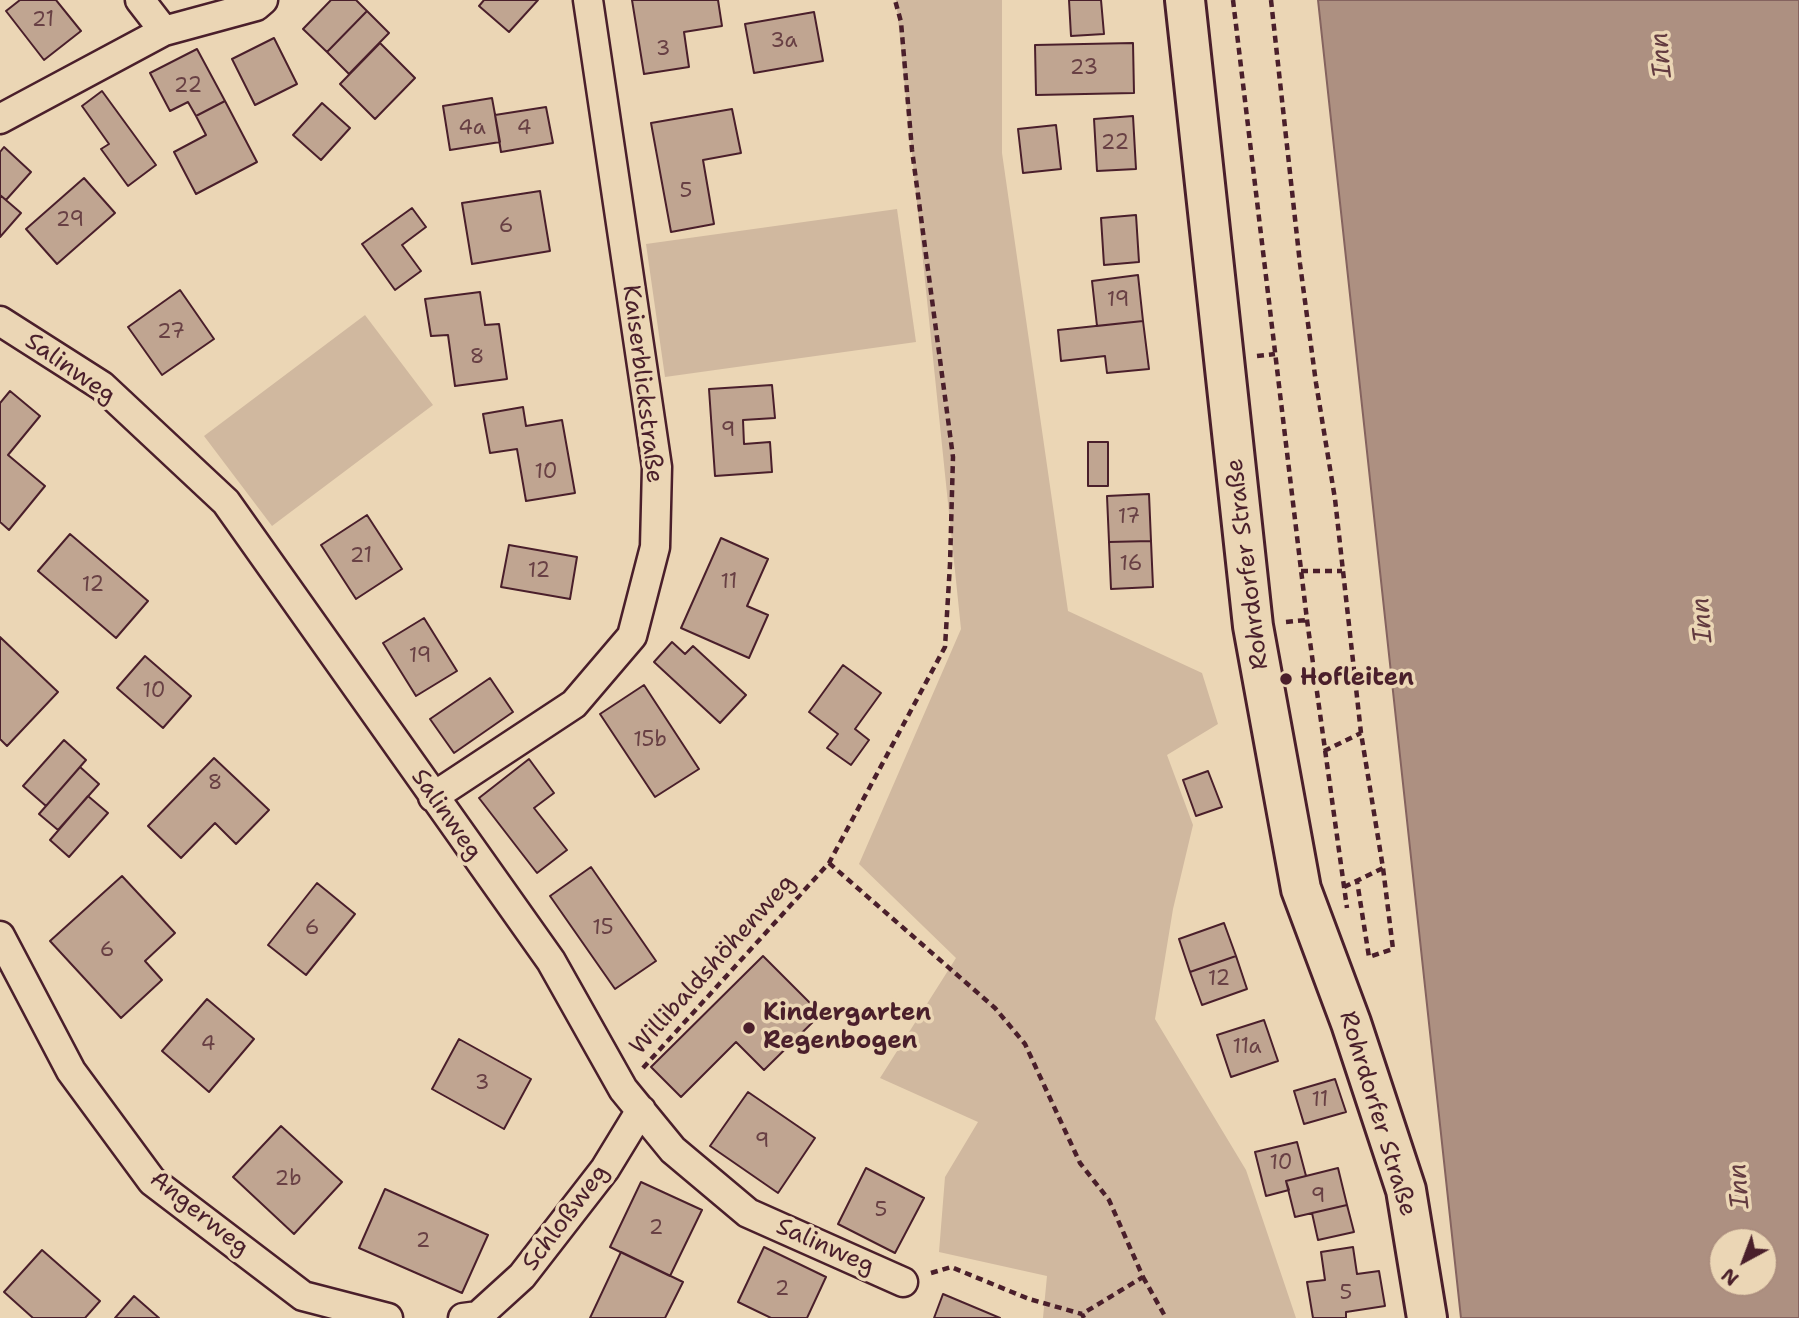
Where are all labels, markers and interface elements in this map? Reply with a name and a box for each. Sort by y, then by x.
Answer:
house number: 21 [32,8,54,34]
house number: 3a [770,29,798,55]
water label: Inn [1644,31,1680,79]
house number: 3 [656,37,670,63]
house number: 23 [1070,56,1098,82]
house number: 22 [174,74,202,100]
house number: 4a [458,116,486,142]
house number: 4 [517,116,531,142]
house number: 22 [1101,131,1129,157]
house number: 5 [680,179,692,205]
house number: 29 [56,208,84,234]
house number: 6 [499,214,513,240]
street label: Kaiserblickstraße [616,283,668,485]
house number: 19 [1107,288,1129,314]
house number: 27 [157,320,185,346]
street label: Salinweg [19,327,121,411]
house number: 8 [470,345,484,371]
house number: 9 [721,418,735,444]
street label: Rohrdorfer Straße [1221,457,1275,671]
house number: 10 [535,460,557,486]
house number: 17 [1118,505,1140,531]
house number: 21 [350,544,372,570]
house number: 16 [1120,552,1142,578]
house number: 12 [528,559,550,585]
house number: 11 [721,570,737,596]
house number: 12 [82,573,104,599]
water label: Inn [1686,596,1720,644]
house number: 19 [409,644,431,670]
place label: Hofleiten [1300,665,1414,693]
marker: Hofleiten [1278,671,1294,687]
house number: 10 [143,679,165,705]
house number: 15b [633,728,667,754]
street label: Salinweg [404,764,488,866]
house number: 8 [208,771,222,797]
street label: Willibaldshöhenweg [624,869,802,1061]
house number: 6 [305,916,319,942]
house number: 15 [592,916,614,942]
house number: 6 [100,938,114,964]
house number: 12 [1208,967,1230,993]
place label: Kindergarten Regenbogen [763,1000,931,1056]
street label: Rohrdorfer Straße [1332,1008,1422,1220]
marker: Kindergarten Regenbogen [741,1020,757,1036]
house number: 4 [201,1032,215,1058]
house number: 11a [1232,1035,1262,1061]
house number: 3 [475,1071,489,1097]
house number: 11 [1312,1088,1328,1114]
house number: 9 [755,1129,769,1155]
house number: 10 [1270,1151,1292,1177]
street label: Schloßweg [517,1159,615,1277]
water label: Inn [1723,1162,1757,1210]
street label: Angerweg [144,1165,254,1263]
house number: 2b [274,1167,302,1193]
house number: 9 [1311,1184,1325,1210]
house number: 5 [875,1198,887,1224]
street label: Salinweg [771,1213,879,1281]
house number: 2 [649,1216,663,1242]
north arrow [1708,1227,1778,1297]
house number: 2 [416,1229,430,1255]
text: N [1716,1262,1744,1291]
house number: 2 [775,1277,789,1303]
house number: 5 [1340,1281,1352,1307]

